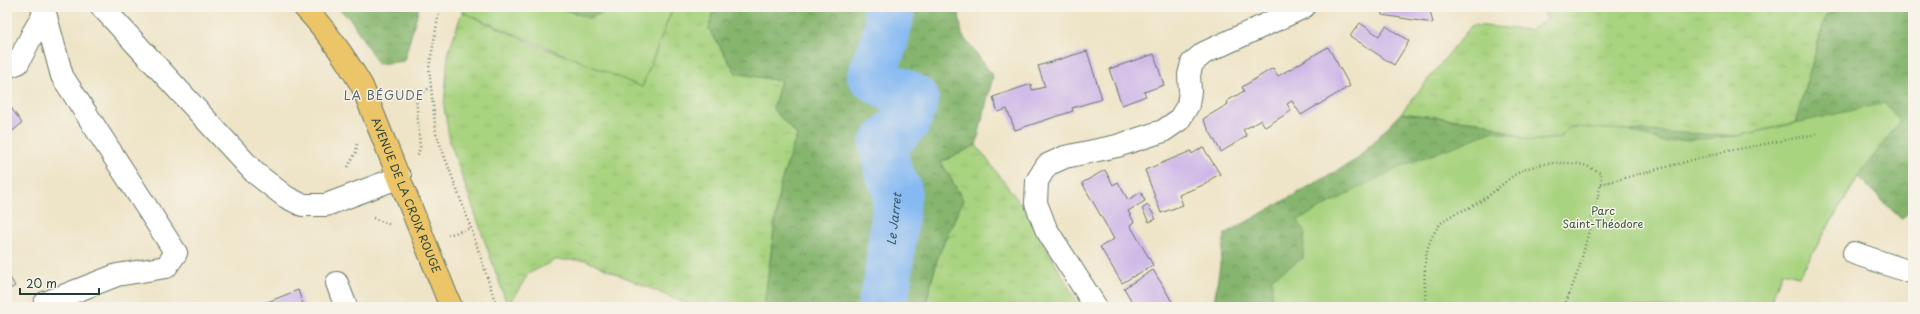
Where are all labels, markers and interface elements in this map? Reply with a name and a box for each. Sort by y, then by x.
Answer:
district label: LA BÉGUDE [344,86,424,104]
street label: AVENUE DE LA CROIX ROUGE [368,115,445,275]
water label: Le Jarret [882,190,906,246]
park label: Parc Saint-Théodore [1563,202,1644,232]
scale bar [20,270,99,296]
text: 20 m [26,274,57,292]

